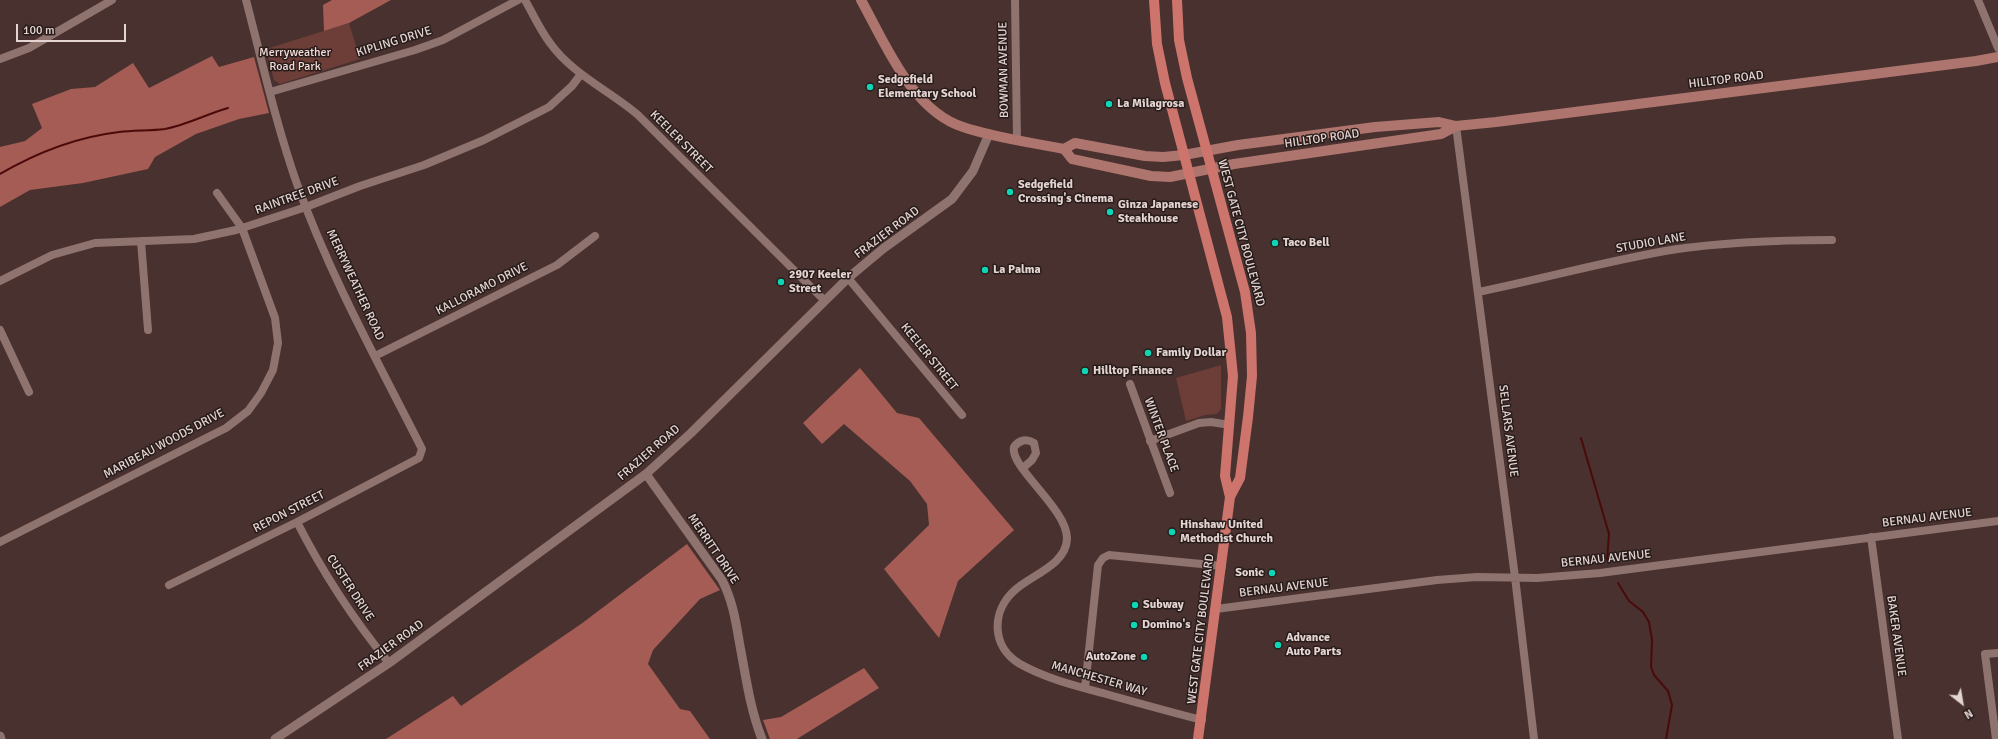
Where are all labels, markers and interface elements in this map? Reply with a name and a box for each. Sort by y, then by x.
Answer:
scale bar [18,16,128,42]
street label: BOWMAN AVENUE [996,22,1012,118]
text: 100 m [23,23,55,38]
street label: KIPLING DRIVE [355,24,433,60]
park label: Merryweather Road Park [259,46,331,74]
street label: HILLTOP ROAD [1688,68,1764,92]
place label: Sedgefield Elementary School [878,73,976,101]
marker: Sedgefield Elementary School [865,82,875,92]
place label: La Milagrosa [1117,97,1184,111]
marker: La Milagrosa [1104,99,1114,109]
street label: KEELER STREET [647,108,715,176]
street label: HILLTOP ROAD [1284,127,1360,151]
street label: WEST GATE CITY BOULEVARD [1214,158,1268,308]
street label: RAINTREE DRIVE [253,174,341,218]
place label: Sedgefield Crossing's Cinema [1018,178,1113,206]
marker: Sedgefield Crossing's Cinema [1005,187,1015,197]
place label: Ginza Japanese Steakhouse [1118,198,1198,226]
street label: FRAZIER ROAD [852,204,922,262]
marker: Ginza Japanese Steakhouse [1105,207,1115,217]
street label: MERRYWEATHER ROAD [323,227,387,343]
street label: STUDIO LANE [1615,230,1687,256]
place label: Taco Bell [1283,236,1330,250]
marker: Taco Bell [1270,238,1280,248]
street label: KALLORAMO DRIVE [434,260,530,318]
place label: La Palma [993,263,1041,277]
marker: La Palma [980,265,990,275]
place label: 2907 Keeler Street [789,268,851,296]
marker: 2907 Keeler Street [776,277,786,287]
street label: KEELER STREET [897,320,961,394]
place label: Family Dollar [1156,346,1226,360]
marker: Family Dollar [1143,348,1153,358]
place label: Hilltop Finance [1093,364,1173,378]
marker: Hilltop Finance [1080,366,1090,376]
street label: SELLARS AVENUE [1495,384,1521,478]
street label: WINTER PLACE [1141,396,1181,474]
street label: MARIBEAU WOODS DRIVE [101,406,227,482]
street label: FRAZIER ROAD [615,422,683,484]
street label: REPON STREET [251,488,327,536]
street label: BERNAU AVENUE [1881,505,1973,531]
street label: MERRITT DRIVE [684,511,742,587]
place label: Hinshaw United Methodist Church [1180,518,1273,546]
marker: Hinshaw United Methodist Church [1167,527,1177,537]
street label: BERNAU AVENUE [1560,547,1652,571]
street label: CUSTER DRIVE [323,552,377,624]
street label: WEST GATE CITY BOULEVARD [1185,553,1217,705]
place label: Sonic [1235,566,1264,580]
marker: Sonic [1267,568,1277,578]
street label: BERNAU AVENUE [1238,575,1330,601]
street label: BAKER AVENUE [1883,595,1909,677]
place label: Subway [1143,598,1184,612]
marker: Subway [1130,600,1140,610]
street label: FRAZIER ROAD [355,617,427,675]
place label: Domino's [1142,618,1190,632]
marker: Domino's [1129,620,1139,630]
place label: Advance Auto Parts [1286,631,1341,659]
marker: Advance Auto Parts [1273,640,1283,650]
place label: AutoZone [1086,650,1136,664]
marker: AutoZone [1139,652,1149,662]
street label: MANCHESTER WAY [1050,658,1148,700]
north arrow [1942,683,1982,723]
text: N [1962,706,1975,721]

